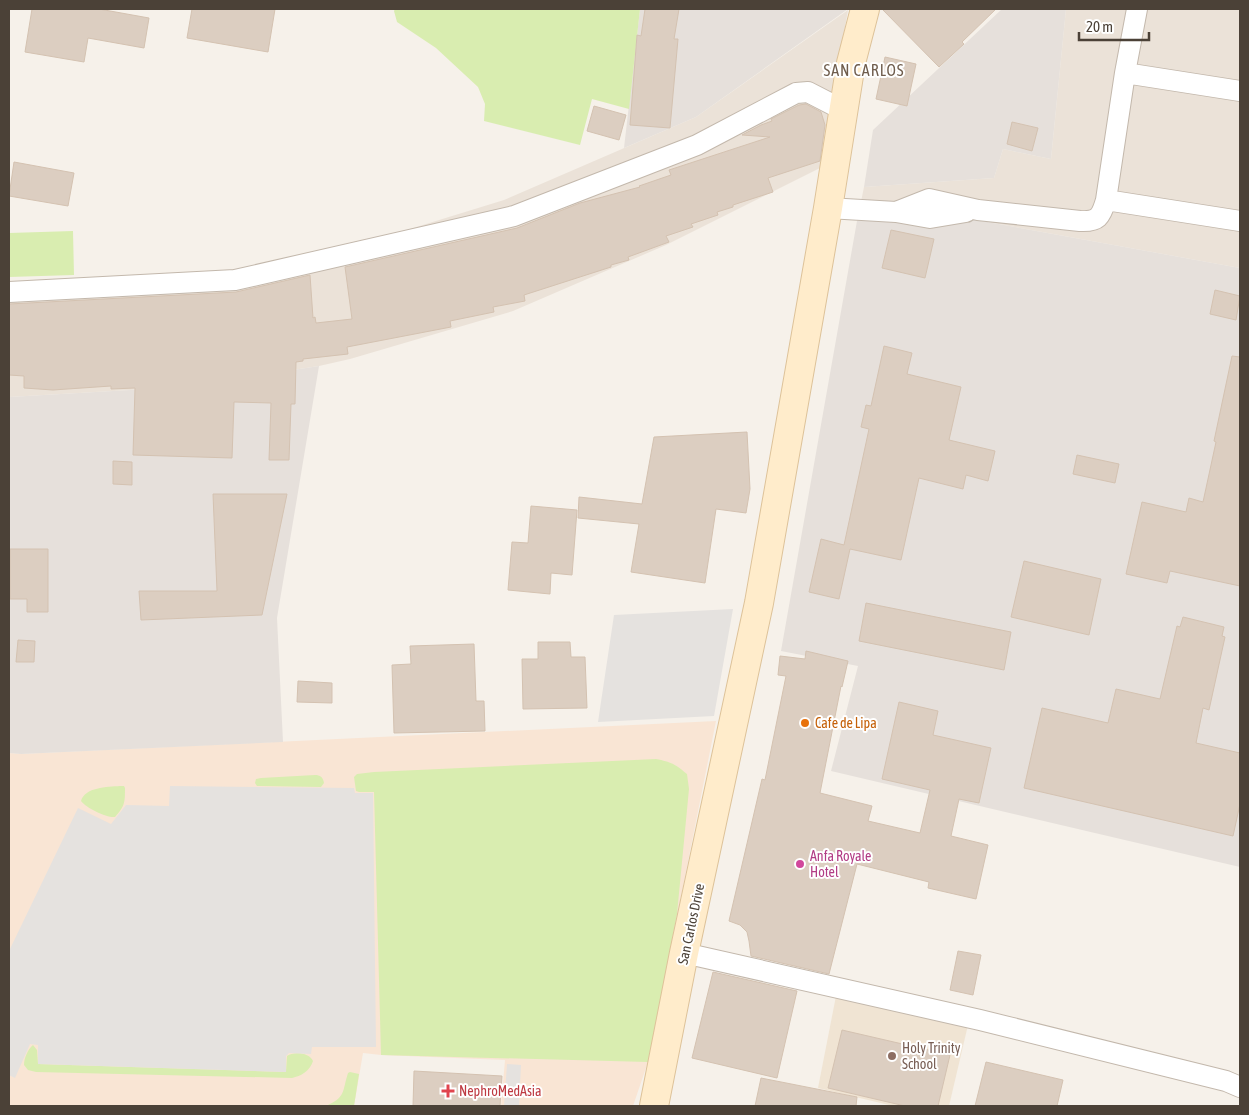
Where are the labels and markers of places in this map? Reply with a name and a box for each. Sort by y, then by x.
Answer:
place label: Cafe de Lipa [815,715,877,731]
marker: Cafe de Lipa [799,717,811,729]
place label: Anfa Royale Hotel [810,848,871,880]
marker: Anfa Royale Hotel [794,858,806,870]
place label: Holy Trinity School [902,1040,961,1072]
marker: Holy Trinity School [886,1050,898,1062]
place label: NephroMedAsia [459,1083,542,1099]
marker: NephroMedAsia [441,1084,455,1098]

